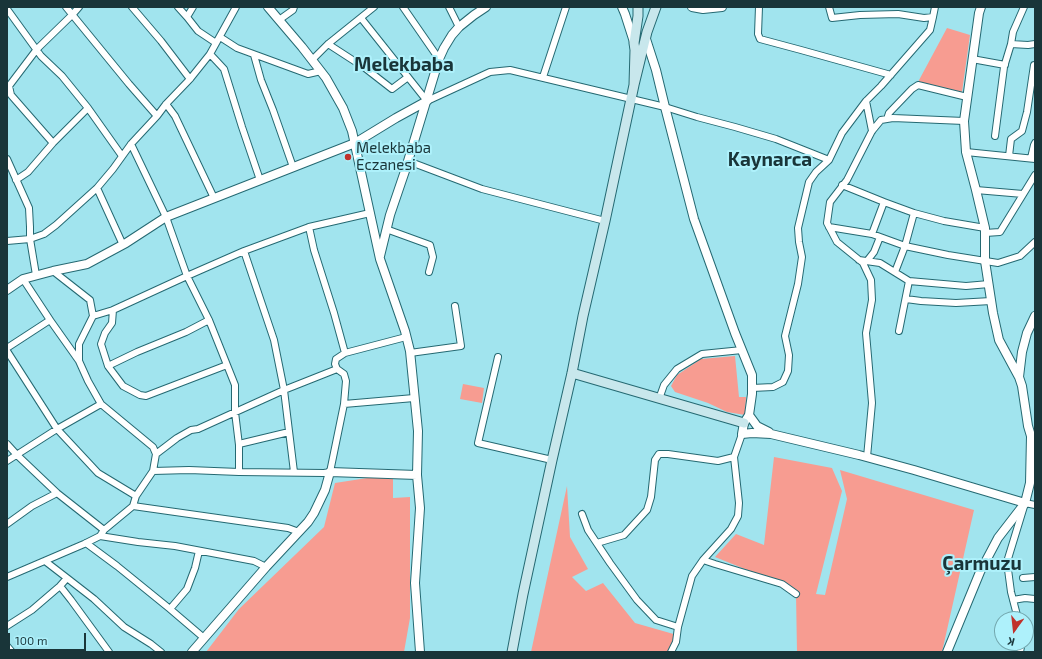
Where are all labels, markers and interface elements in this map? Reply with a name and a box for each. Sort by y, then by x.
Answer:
district label: Melekbaba [354,54,454,76]
place label: Melekbaba Eczanesi [356,139,431,174]
district label: Kaynarca [728,149,812,171]
marker: Melekbaba Eczanesi [343,152,353,162]
district label: Çarmuzu [942,553,1022,575]
north arrow [994,611,1034,651]
scale bar [10,625,88,651]
text: 100 m [15,633,47,647]
text: K [1006,635,1016,649]

